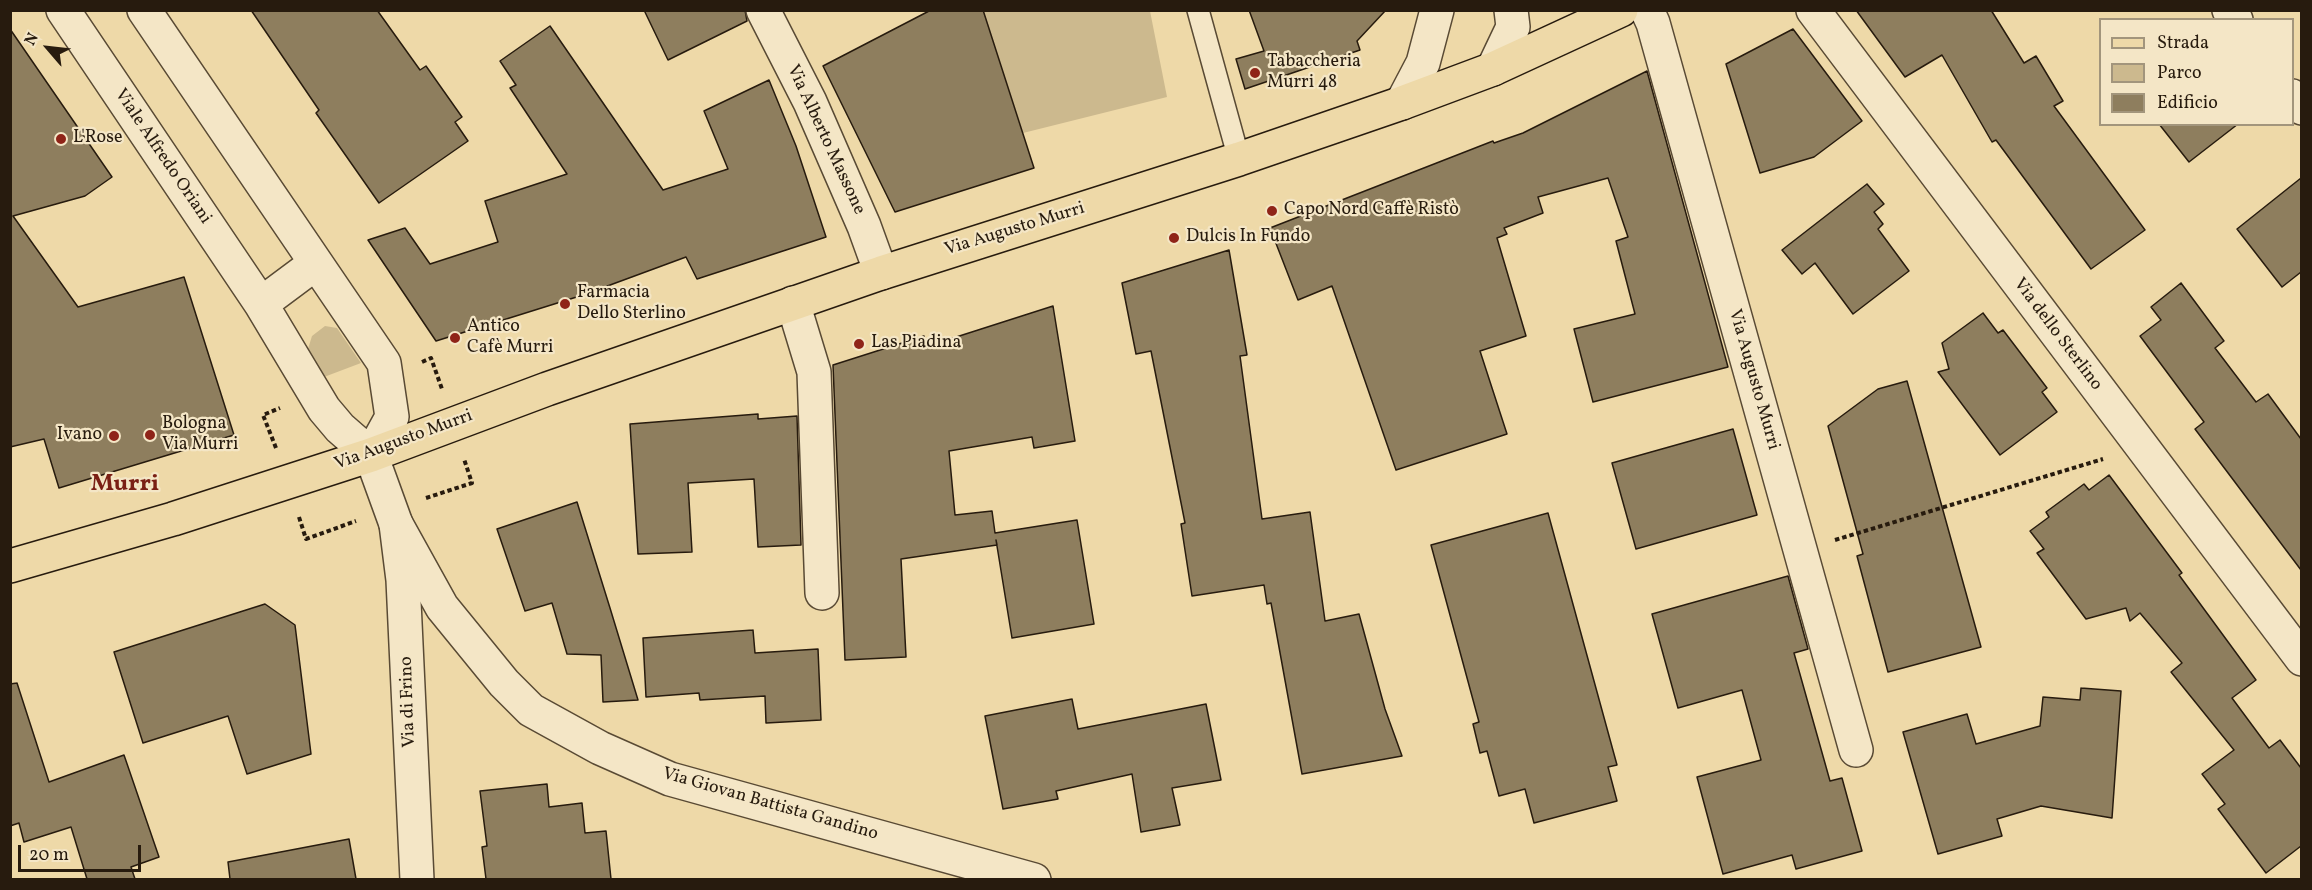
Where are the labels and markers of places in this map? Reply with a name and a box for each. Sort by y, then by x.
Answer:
place label: Tabaccheria Murri 48 [1267,52,1361,94]
marker: Tabaccheria Murri 48 [1248,66,1262,80]
place label: L'Rose [73,128,122,150]
marker: L'Rose [54,132,68,146]
place label: Capo Nord Caffè Ristò [1284,200,1459,222]
marker: Capo Nord Caffè Ristò [1265,204,1279,218]
place label: Dulcis In Fundo [1186,227,1310,249]
marker: Dulcis In Fundo [1167,231,1181,245]
place label: Farmacia Dello Sterlino [577,283,686,326]
marker: Farmacia Dello Sterlino [558,297,572,311]
place label: Antico Cafè Murri [467,317,553,360]
marker: Antico Cafè Murri [448,331,462,345]
place label: Las Piadina [871,333,961,355]
marker: Las Piadina [852,337,866,351]
place label: Bologna Via Murri [162,414,238,456]
place label: Ivano [57,425,102,447]
marker: Bologna Via Murri [143,428,157,442]
marker: Ivano [107,429,121,443]

